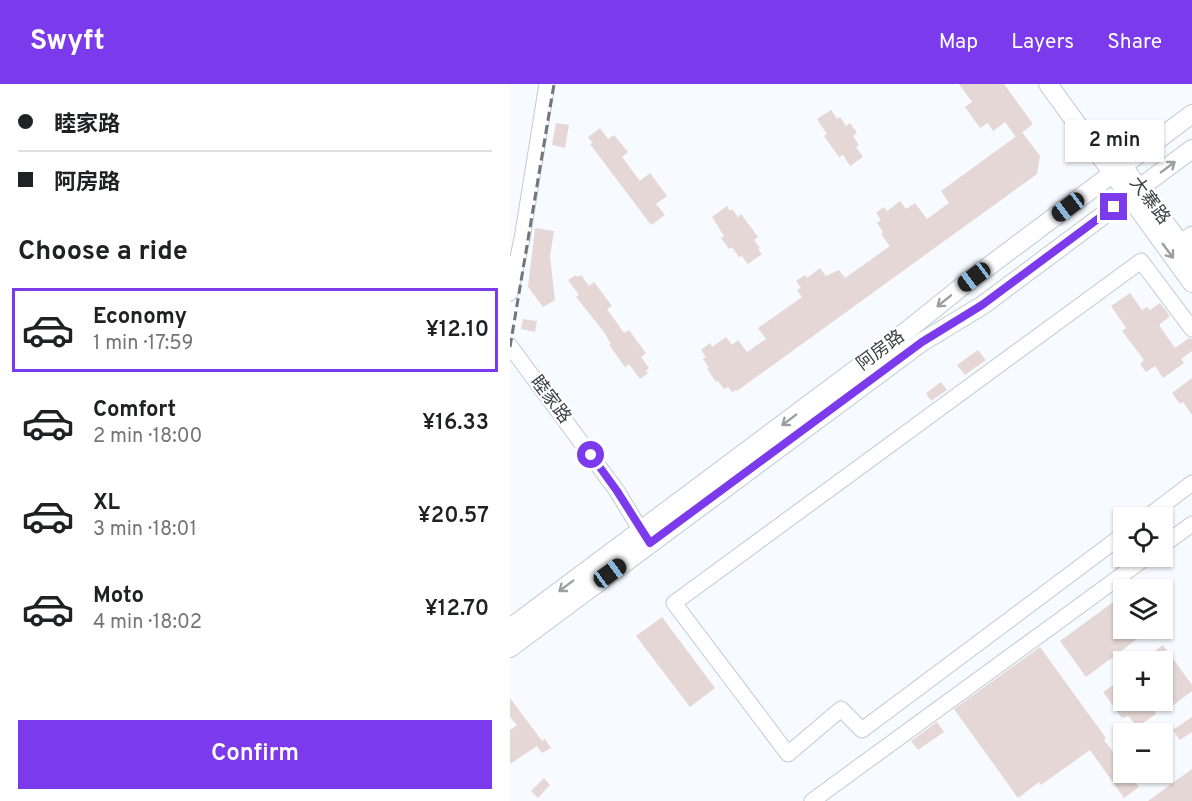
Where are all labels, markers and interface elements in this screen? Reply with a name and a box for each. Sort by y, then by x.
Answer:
text: Swyft [30,24,105,60]
text: Map [939,29,978,56]
text: Layers [1011,29,1074,56]
text: Share [1107,29,1162,56]
text: 睦家路 [54,112,120,139]
callout: 2 min [1064,120,1164,162]
text: 2 min [1089,128,1140,154]
one-way arrow [1159,161,1175,174]
text: 阿房路 [54,170,120,197]
street label: 大寨路 [1124,173,1174,229]
car [1048,189,1088,225]
route end [1100,193,1127,220]
text: Choose a ride [18,235,188,269]
one-way arrow [1162,242,1174,258]
car [954,259,994,295]
one-way arrow [937,294,952,308]
icon: car [21,303,75,357]
text: Economy [93,304,187,331]
text: ¥12.10 [426,317,489,344]
street label: 阿房路 [853,326,909,376]
text: 1 min · 17:59 [93,331,194,357]
street label: 睦家路 [525,372,575,428]
icon: car [21,396,75,450]
text: Comfort [93,397,176,424]
text: ¥16.33 [422,410,489,437]
one-way arrow [782,413,798,426]
text: 2 min · 18:00 [93,424,202,450]
route start [577,441,604,468]
icon: car [21,489,75,543]
text: XL [93,490,120,517]
text: ¥20.57 [418,503,489,530]
map controls [1113,507,1173,783]
button: locate [1113,507,1173,567]
text: 3 min · 18:01 [93,517,197,543]
car [590,555,630,591]
button: layers [1113,579,1173,639]
one-way arrow [558,580,574,593]
icon: car [21,582,75,636]
text: Moto [93,583,144,610]
text: ¥12.70 [425,596,489,623]
text: 4 min · 18:02 [93,610,202,636]
button: + [1113,651,1173,711]
button: Confirm [18,720,492,789]
button: − [1113,723,1173,783]

